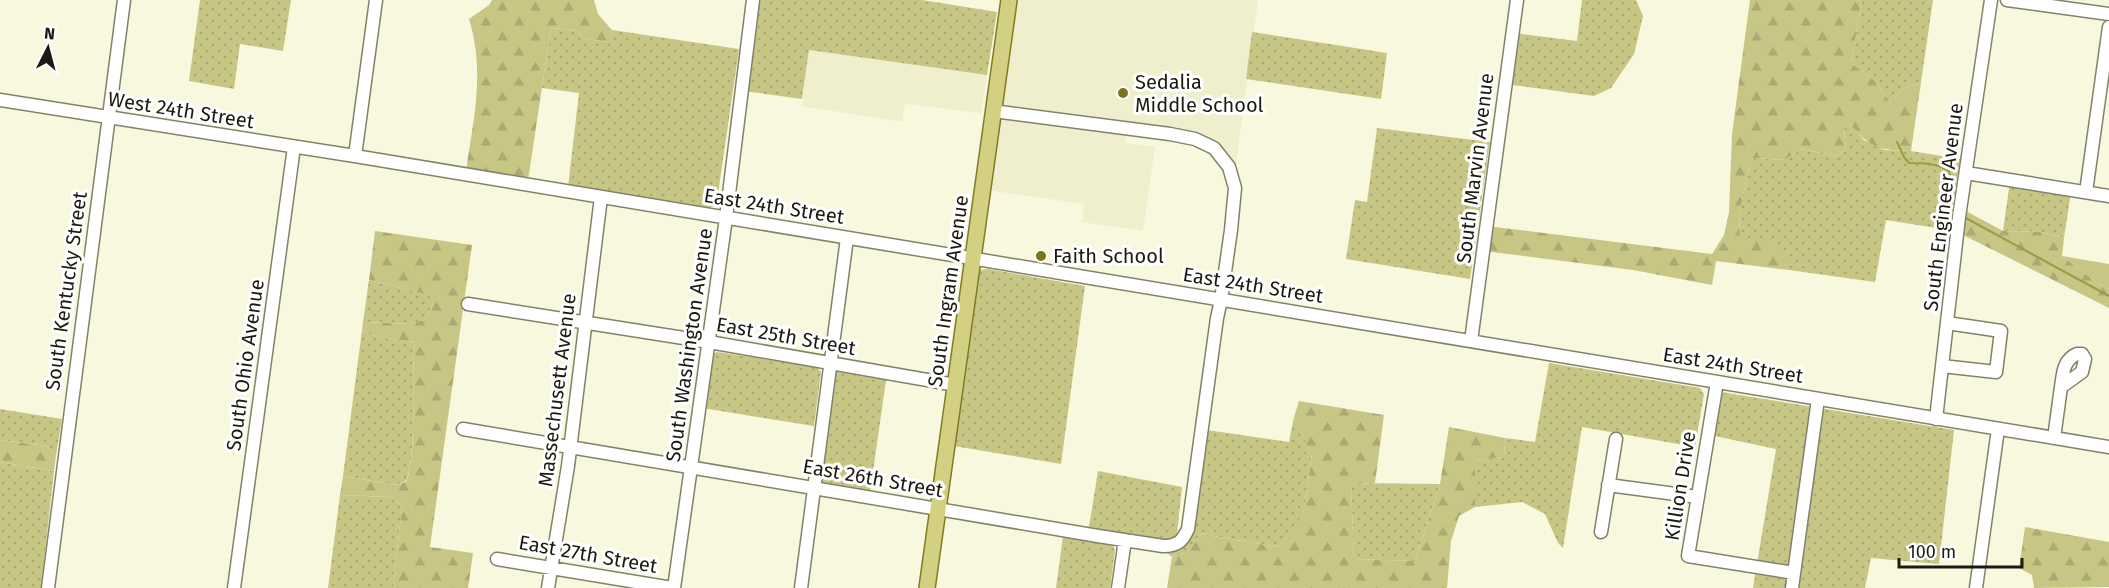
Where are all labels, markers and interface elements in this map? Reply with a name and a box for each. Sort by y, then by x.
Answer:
north arrow [18,18,78,78]
text: N [43,24,56,44]
place label: Sedalia Middle School [1135,70,1264,117]
street label: South Marvin Avenue [1451,72,1499,264]
marker: Sedalia Middle School [1116,86,1130,100]
street label: West 24th Street [106,87,257,134]
street label: South Engineer Avenue [1918,101,1968,313]
street label: East 24th Street [702,183,847,229]
street label: South Kentucky Street [40,189,92,392]
street label: South Ingram Avenue [923,194,973,388]
street label: South Washington Avenue [661,227,717,463]
place label: Faith School [1053,244,1164,268]
marker: Faith School [1034,249,1048,263]
street label: East 24th Street [1181,262,1326,308]
street label: South Ohio Avenue [221,278,269,452]
street label: Massechusett Avenue [533,292,581,488]
street label: East 25th Street [714,312,858,360]
street label: East 24th Street [1661,342,1806,388]
street label: Killion Drive [1660,430,1700,542]
street label: East 26th Street [801,454,946,502]
street label: East 27th Street [517,530,660,578]
scale bar [1899,531,2022,569]
text: 100 m [1908,541,1956,563]

